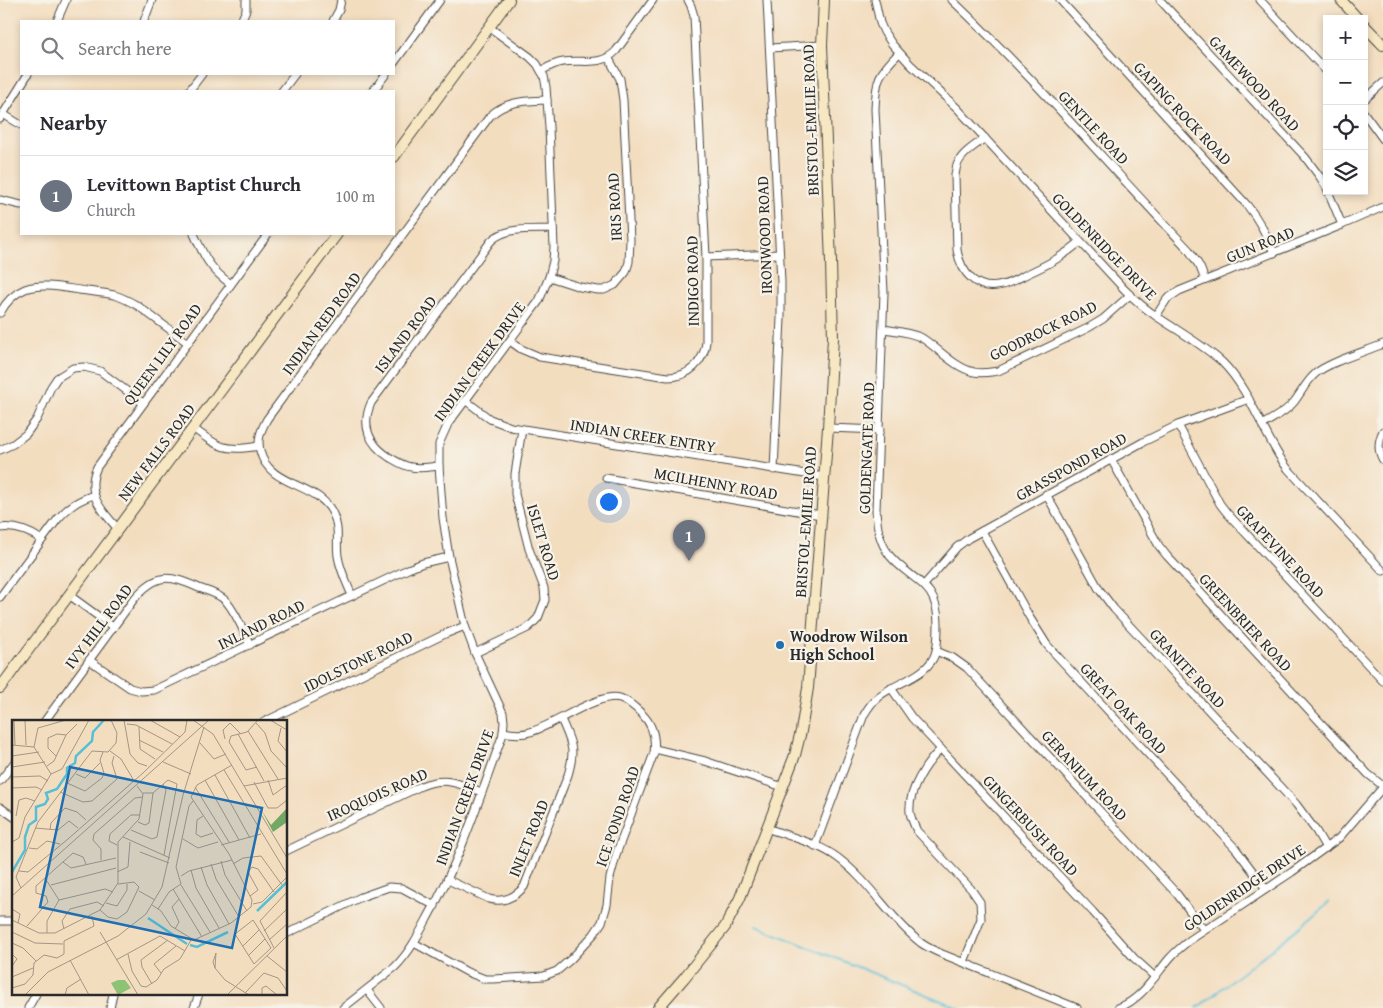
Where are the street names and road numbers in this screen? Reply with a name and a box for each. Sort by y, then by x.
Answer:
street label: GAMEWOOD ROAD [1204,29,1306,137]
street label: BRISTOL-EMILIE ROAD [795,44,825,196]
street label: GAPING ROCK ROAD [1128,56,1238,171]
street label: GENTLE ROAD [1053,84,1135,170]
street label: IRIS ROAD [600,172,628,242]
street label: IRONWOOD ROAD [750,175,778,294]
street label: GOLDENRIDGE DRIVE [1047,186,1163,306]
street label: GUN ROAD [1222,219,1298,269]
street label: INDIGO ROAD [679,235,705,326]
street label: INDIAN RED ROAD [275,266,367,379]
street label: ISLAND ROAD [368,290,442,378]
street label: GOODROCK ROAD [985,293,1101,366]
street label: INDIAN CREEK DRIVE [427,296,531,426]
street label: QUEEN LILY ROAD [117,298,207,410]
street label: GOLDENGATE ROAD [852,381,880,514]
street label: NEW FALLS ROAD [111,398,201,506]
street label: INDIAN CREEK ENTRY [568,412,718,458]
street label: GRASSPOND ROAD [1011,425,1131,507]
street label: BRISTOL-EMILIE ROAD [788,445,822,598]
street label: MCILHENNY ROAD [652,460,780,506]
street label: GRAPEVINE ROAD [1231,499,1331,603]
street label: ISLET ROAD [521,501,567,584]
street label: GREENBRIER ROAD [1194,567,1298,677]
street label: IVY HILL ROAD [58,578,138,674]
street label: INLAND ROAD [213,592,309,655]
street label: GRANITE ROAD [1144,622,1232,714]
street label: IDOLSTONE ROAD [299,624,417,698]
street label: GREAT OAK ROAD [1075,657,1173,760]
street label: GERANIUM ROAD [1036,724,1134,826]
street label: INDIAN CREEK DRIVE [428,726,500,868]
street label: IROQUOIS ROAD [323,761,431,827]
street label: ICE POND ROAD [589,762,646,870]
street label: GINGERBUSH ROAD [978,769,1085,881]
street label: INLET ROAD [502,795,555,880]
street label: GOLDENRIDGE DRIVE [1178,837,1310,937]

